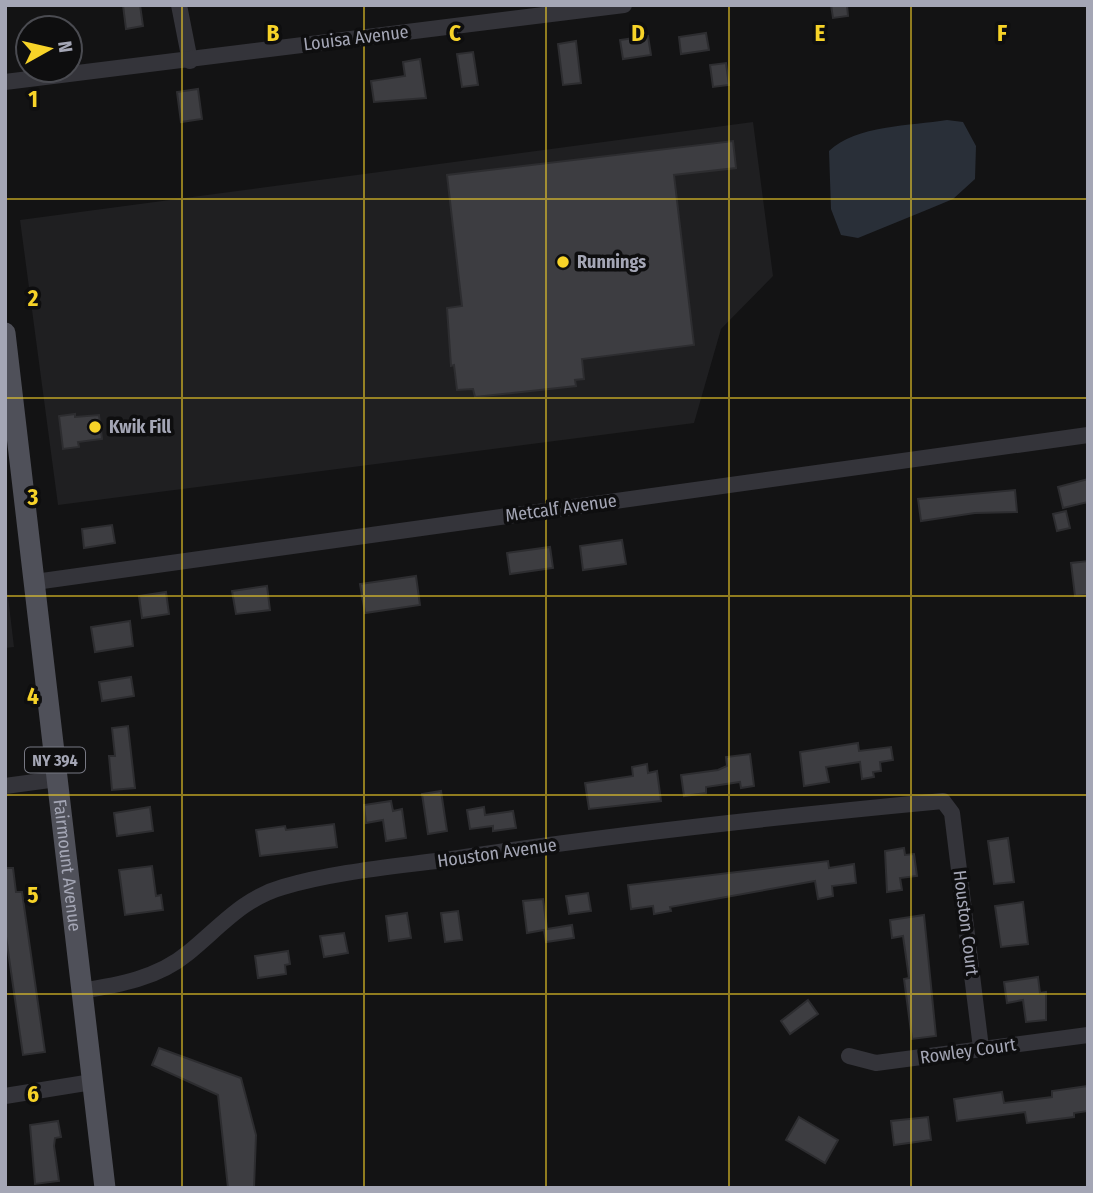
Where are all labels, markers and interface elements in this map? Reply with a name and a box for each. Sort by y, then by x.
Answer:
north arrow [14,14,84,84]
text: B [267,19,280,47]
text: C [449,19,461,47]
text: D [631,19,645,47]
text: E [815,19,826,47]
text: F [997,19,1007,47]
street label: Louisa Avenue [302,21,410,55]
text: N [53,39,78,54]
text: 1 [28,85,38,113]
place label: Runnings [577,251,646,273]
marker: Runnings [555,254,571,270]
text: 2 [27,284,39,312]
place label: Kwik Fill [109,416,171,438]
marker: Kwik Fill [87,419,103,435]
text: 3 [27,483,39,511]
street label: Metcalf Avenue [504,489,618,527]
text: 4 [27,682,39,710]
road number: NY 394 [25,748,85,772]
street label: Fairmount Avenue [49,798,86,933]
street label: Houston Avenue [436,834,558,872]
street label: Houston Court [949,869,983,977]
text: 5 [27,881,39,909]
street label: Rowley Court [919,1033,1017,1069]
text: 6 [27,1080,39,1108]

